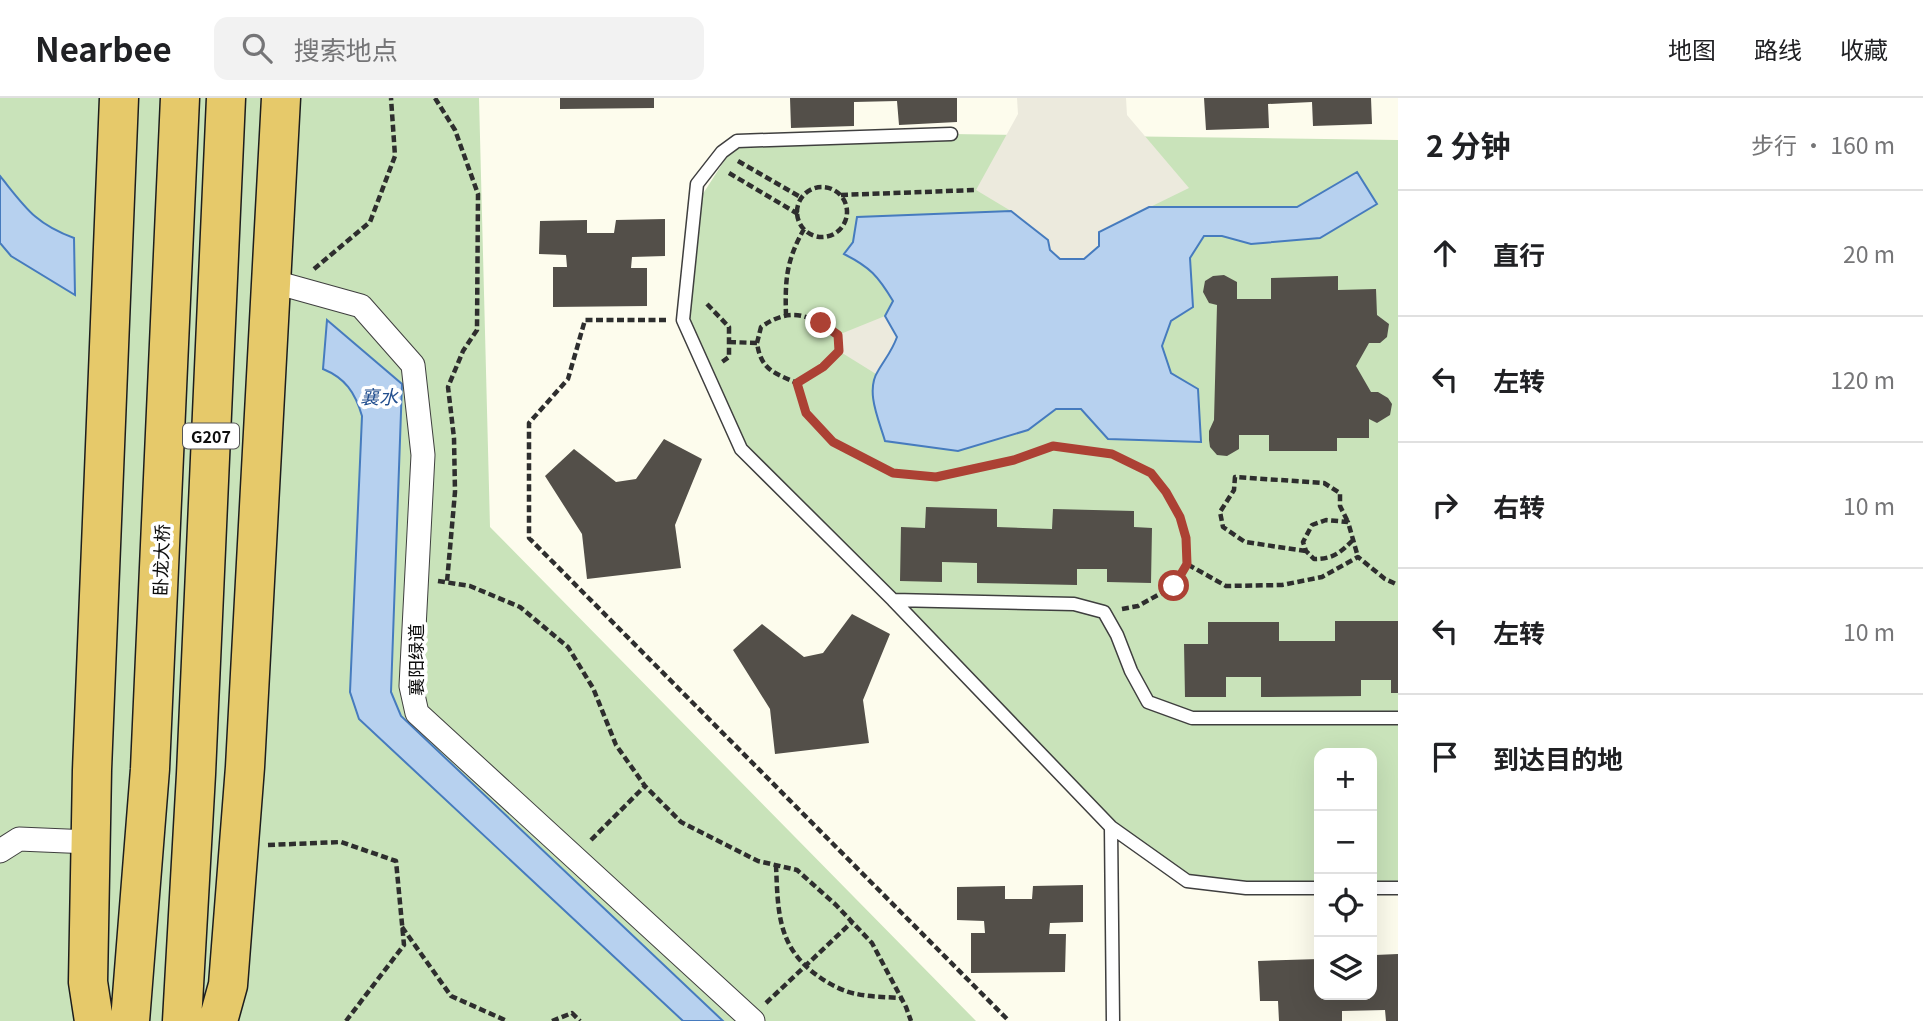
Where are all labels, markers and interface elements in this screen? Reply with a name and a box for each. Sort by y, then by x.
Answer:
search box [214,17,704,80]
text: Nearbee [35,24,172,72]
icon: search [238,29,276,67]
text: 搜索地点 [294,30,398,67]
text: 地图 [1668,31,1716,66]
text: 路线 [1754,31,1802,66]
text: 收藏 [1840,31,1888,66]
text: 2 分钟 [1426,122,1511,166]
text: 步行 · 160 m [1751,127,1895,161]
icon: ahead [1426,234,1464,272]
text: 直行 [1493,235,1545,272]
text: 20 m [1843,236,1895,270]
route end [805,307,836,338]
icon: left [1426,360,1464,398]
text: 左转 [1493,361,1545,398]
text: 120 m [1830,362,1895,396]
water label: 襄水 [360,382,399,409]
road number: G207 [183,424,239,448]
icon: right [1426,486,1464,524]
text: 右转 [1493,487,1545,524]
text: 10 m [1843,488,1895,522]
street label: 卧龙大桥 [146,524,174,596]
route start [1158,570,1189,601]
icon: left [1426,612,1464,650]
text: 左转 [1493,613,1545,650]
text: 10 m [1843,614,1895,648]
street label: 襄阳绿道 [402,624,428,696]
icon: arrive [1426,738,1464,776]
text: 到达目的地 [1493,739,1623,776]
map controls [1314,748,1377,1000]
button: + [1314,748,1377,811]
button: − [1314,811,1377,874]
button: locate [1314,874,1377,937]
button: layers [1314,937,1377,1000]

